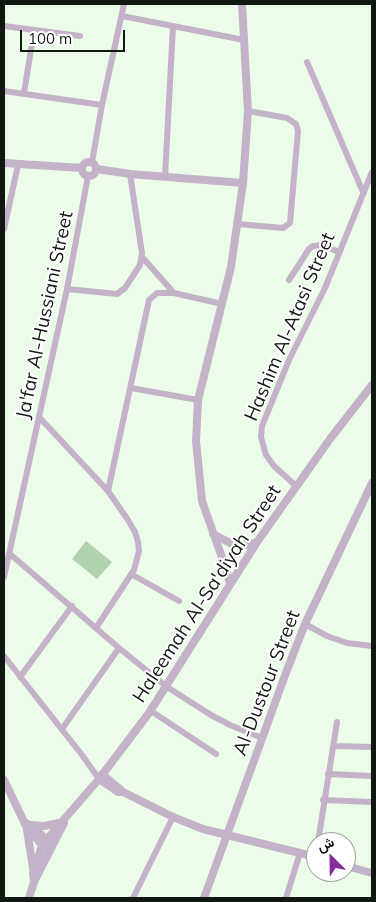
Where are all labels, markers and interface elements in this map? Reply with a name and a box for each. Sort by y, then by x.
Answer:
scale bar [22,20,128,52]
text: 100 m [28,29,72,48]
street label: Ja'far Al-Hussiani Street [12,209,78,421]
street label: Hashim Al-Atasi Street [240,230,340,424]
street label: Haleemah Al-Sa'diyah Street [128,481,286,707]
street label: Al-Dustour Street [229,607,305,759]
north arrow [306,832,356,882]
text: ش [314,833,337,856]

